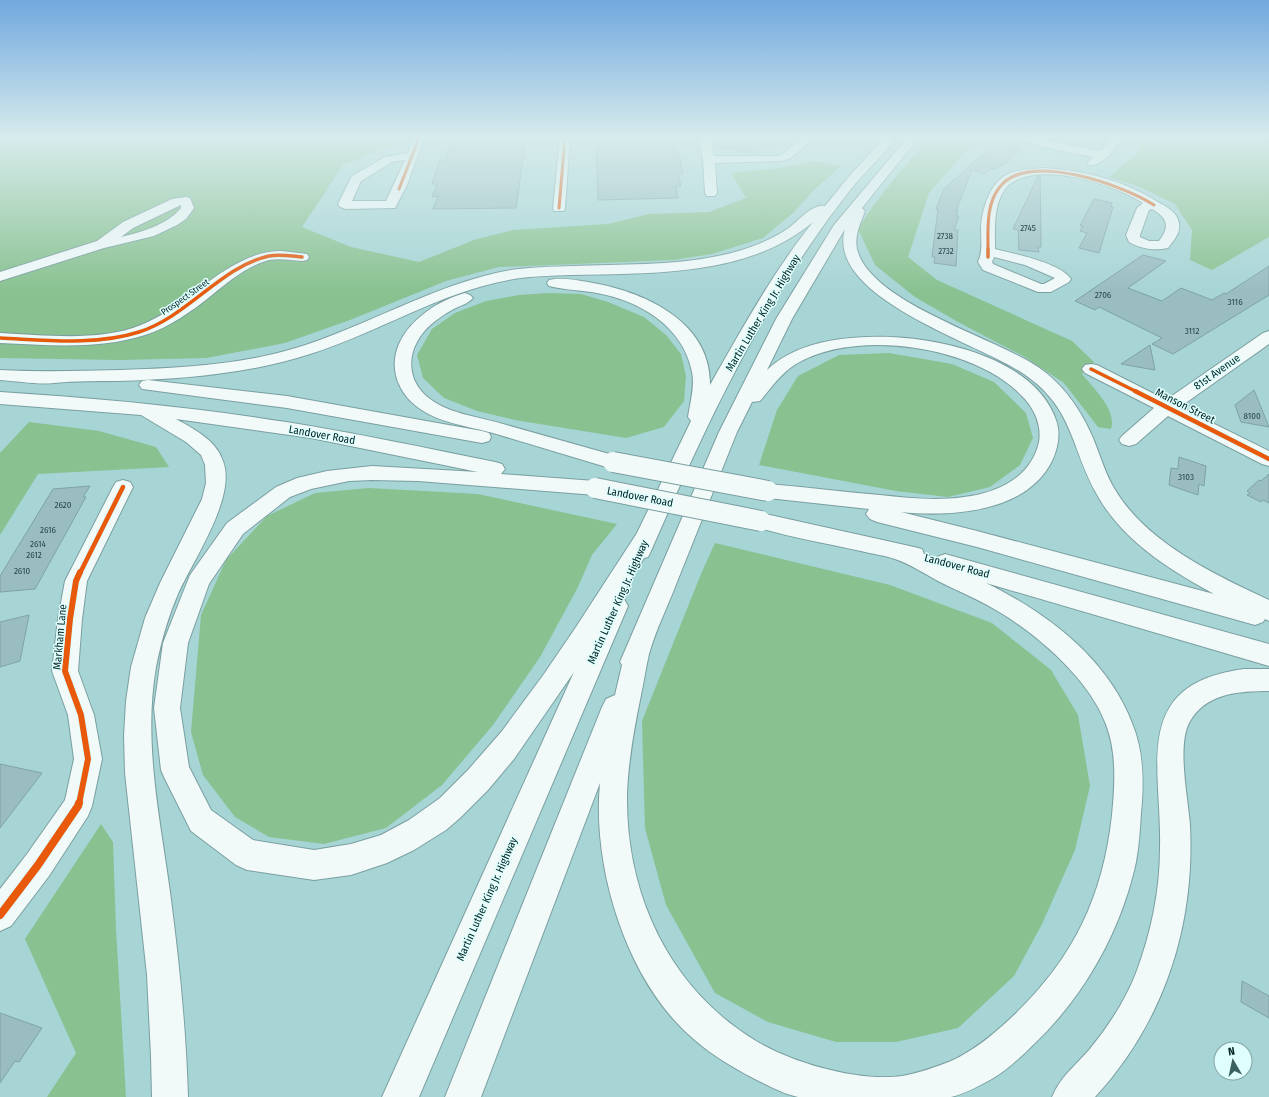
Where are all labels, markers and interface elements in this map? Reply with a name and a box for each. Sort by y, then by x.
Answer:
house number: 2745 [1020,223,1036,233]
house number: 2738 [937,231,954,241]
house number: 2732 [938,246,954,256]
street label: Martin Luther King Jr. Highway [723,252,803,374]
street label: Prospect Street [159,277,211,317]
house number: 2706 [1095,290,1112,300]
house number: 3116 [1227,297,1243,307]
house number: 3112 [1185,326,1199,336]
street label: 81st Avenue [1191,351,1243,393]
street label: Manson Street [1153,385,1217,427]
house number: 8100 [1243,411,1261,421]
street label: Landover Road [288,423,356,447]
house number: 3103 [1178,472,1194,482]
street label: Landover Road [606,484,674,510]
house number: 2620 [54,500,72,510]
house number: 2616 [40,525,57,535]
street label: Martin Luther King Jr. Highway [585,538,651,666]
house number: 2614 [30,539,47,549]
house number: 2612 [26,550,42,560]
street label: Landover Road [923,551,991,581]
house number: 2610 [14,566,30,576]
street label: Markham Lane [51,604,69,670]
street label: Martin Luther King Jr. Highway [454,835,520,963]
north arrow [1213,1041,1253,1081]
text: N [1227,1045,1236,1059]

